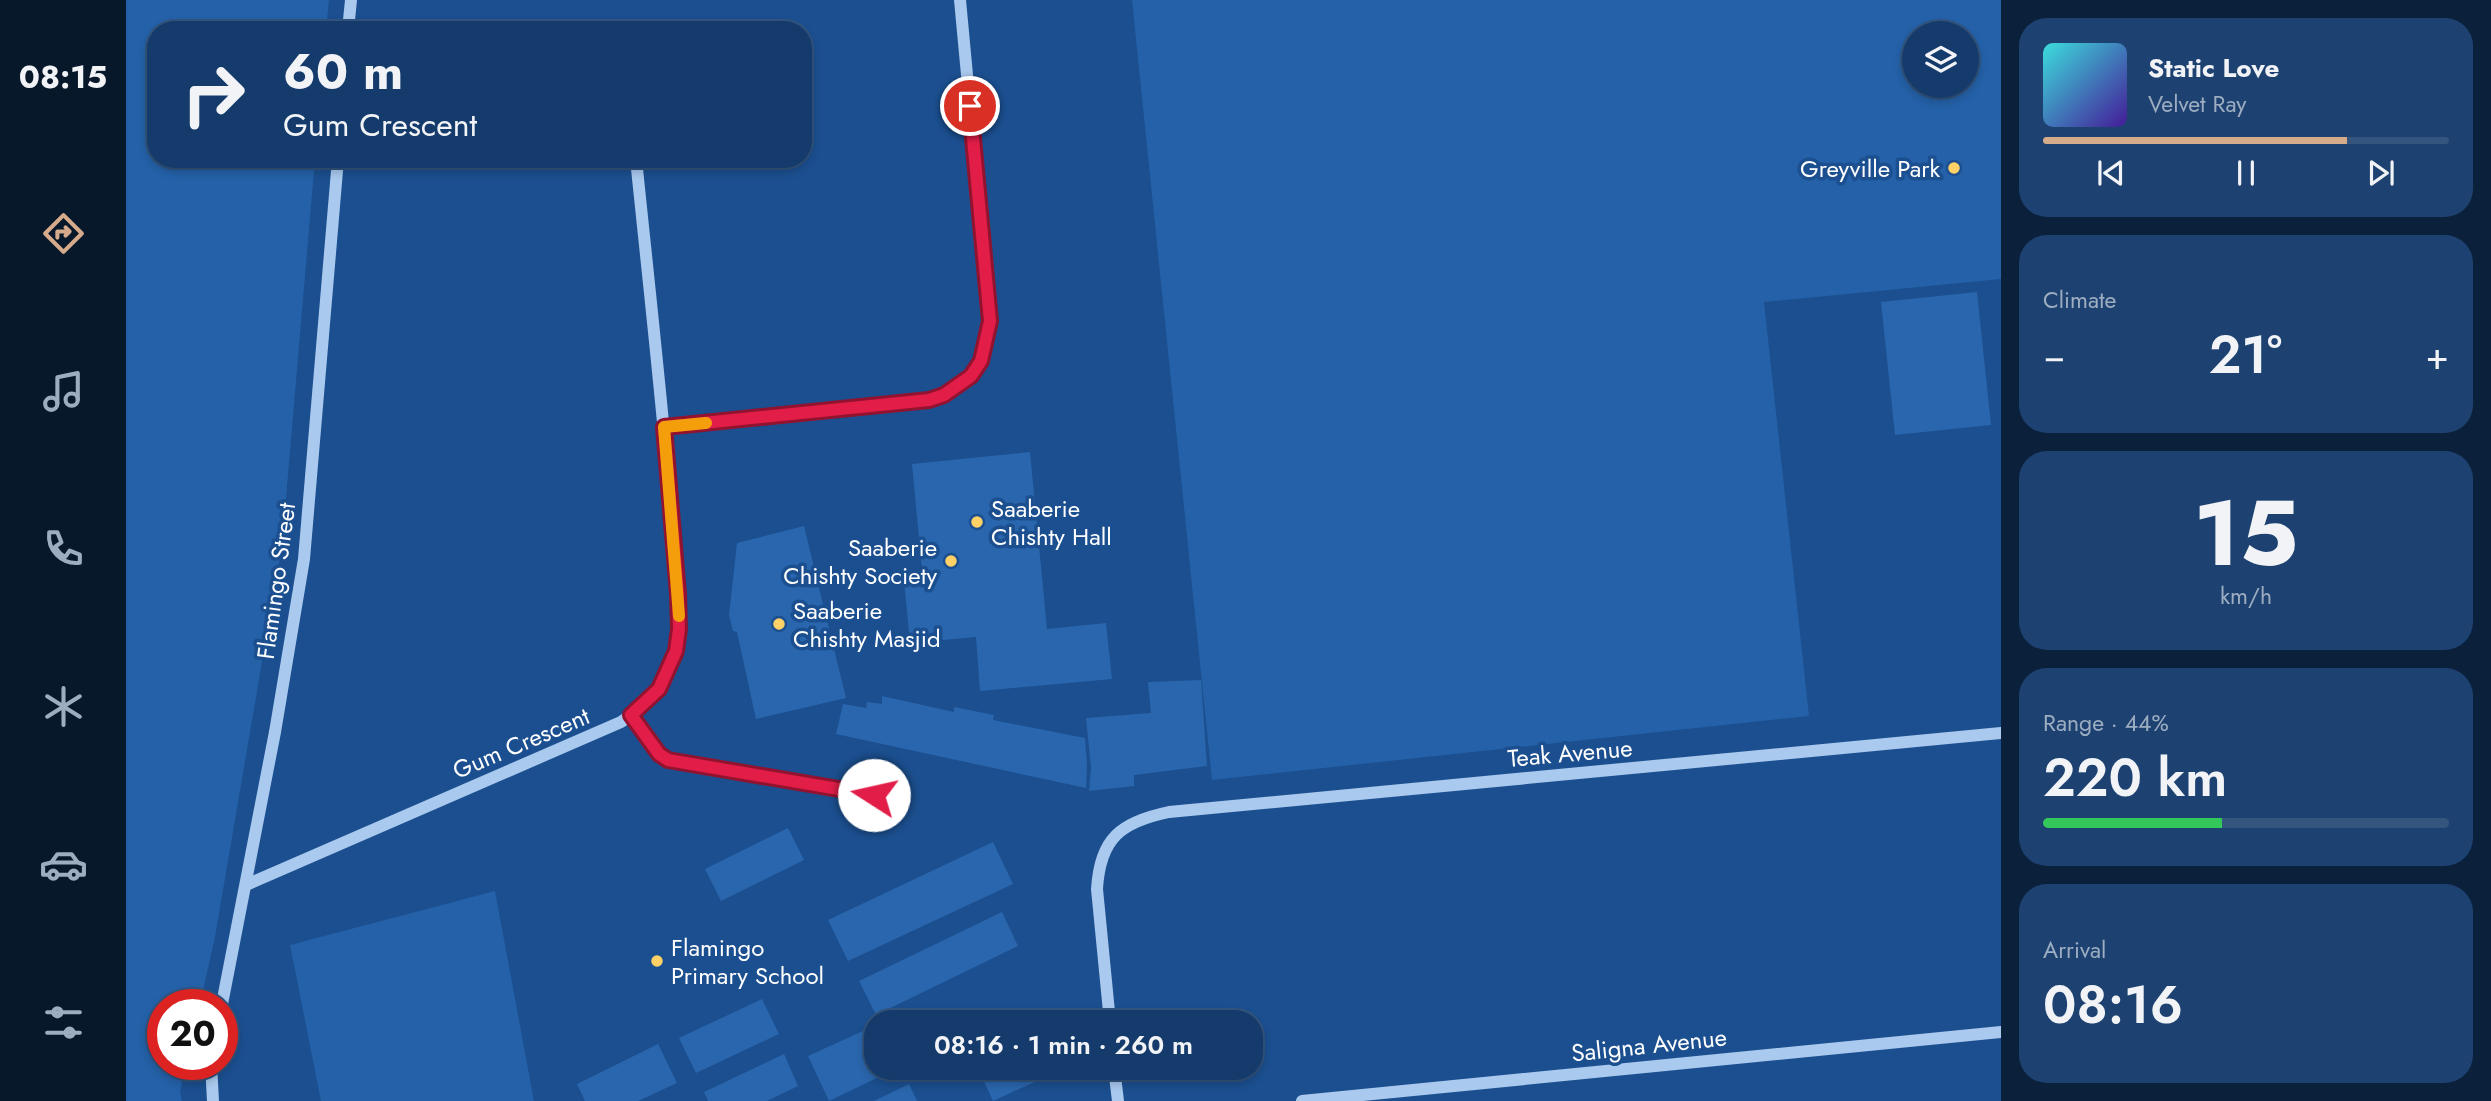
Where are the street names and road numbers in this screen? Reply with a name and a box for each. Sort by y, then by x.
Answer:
street label: Flamingo Street [248,500,304,662]
street label: Gum Crescent [447,698,595,788]
street label: Teak Avenue [1506,730,1634,776]
street label: Saligna Avenue [1569,1019,1729,1071]

